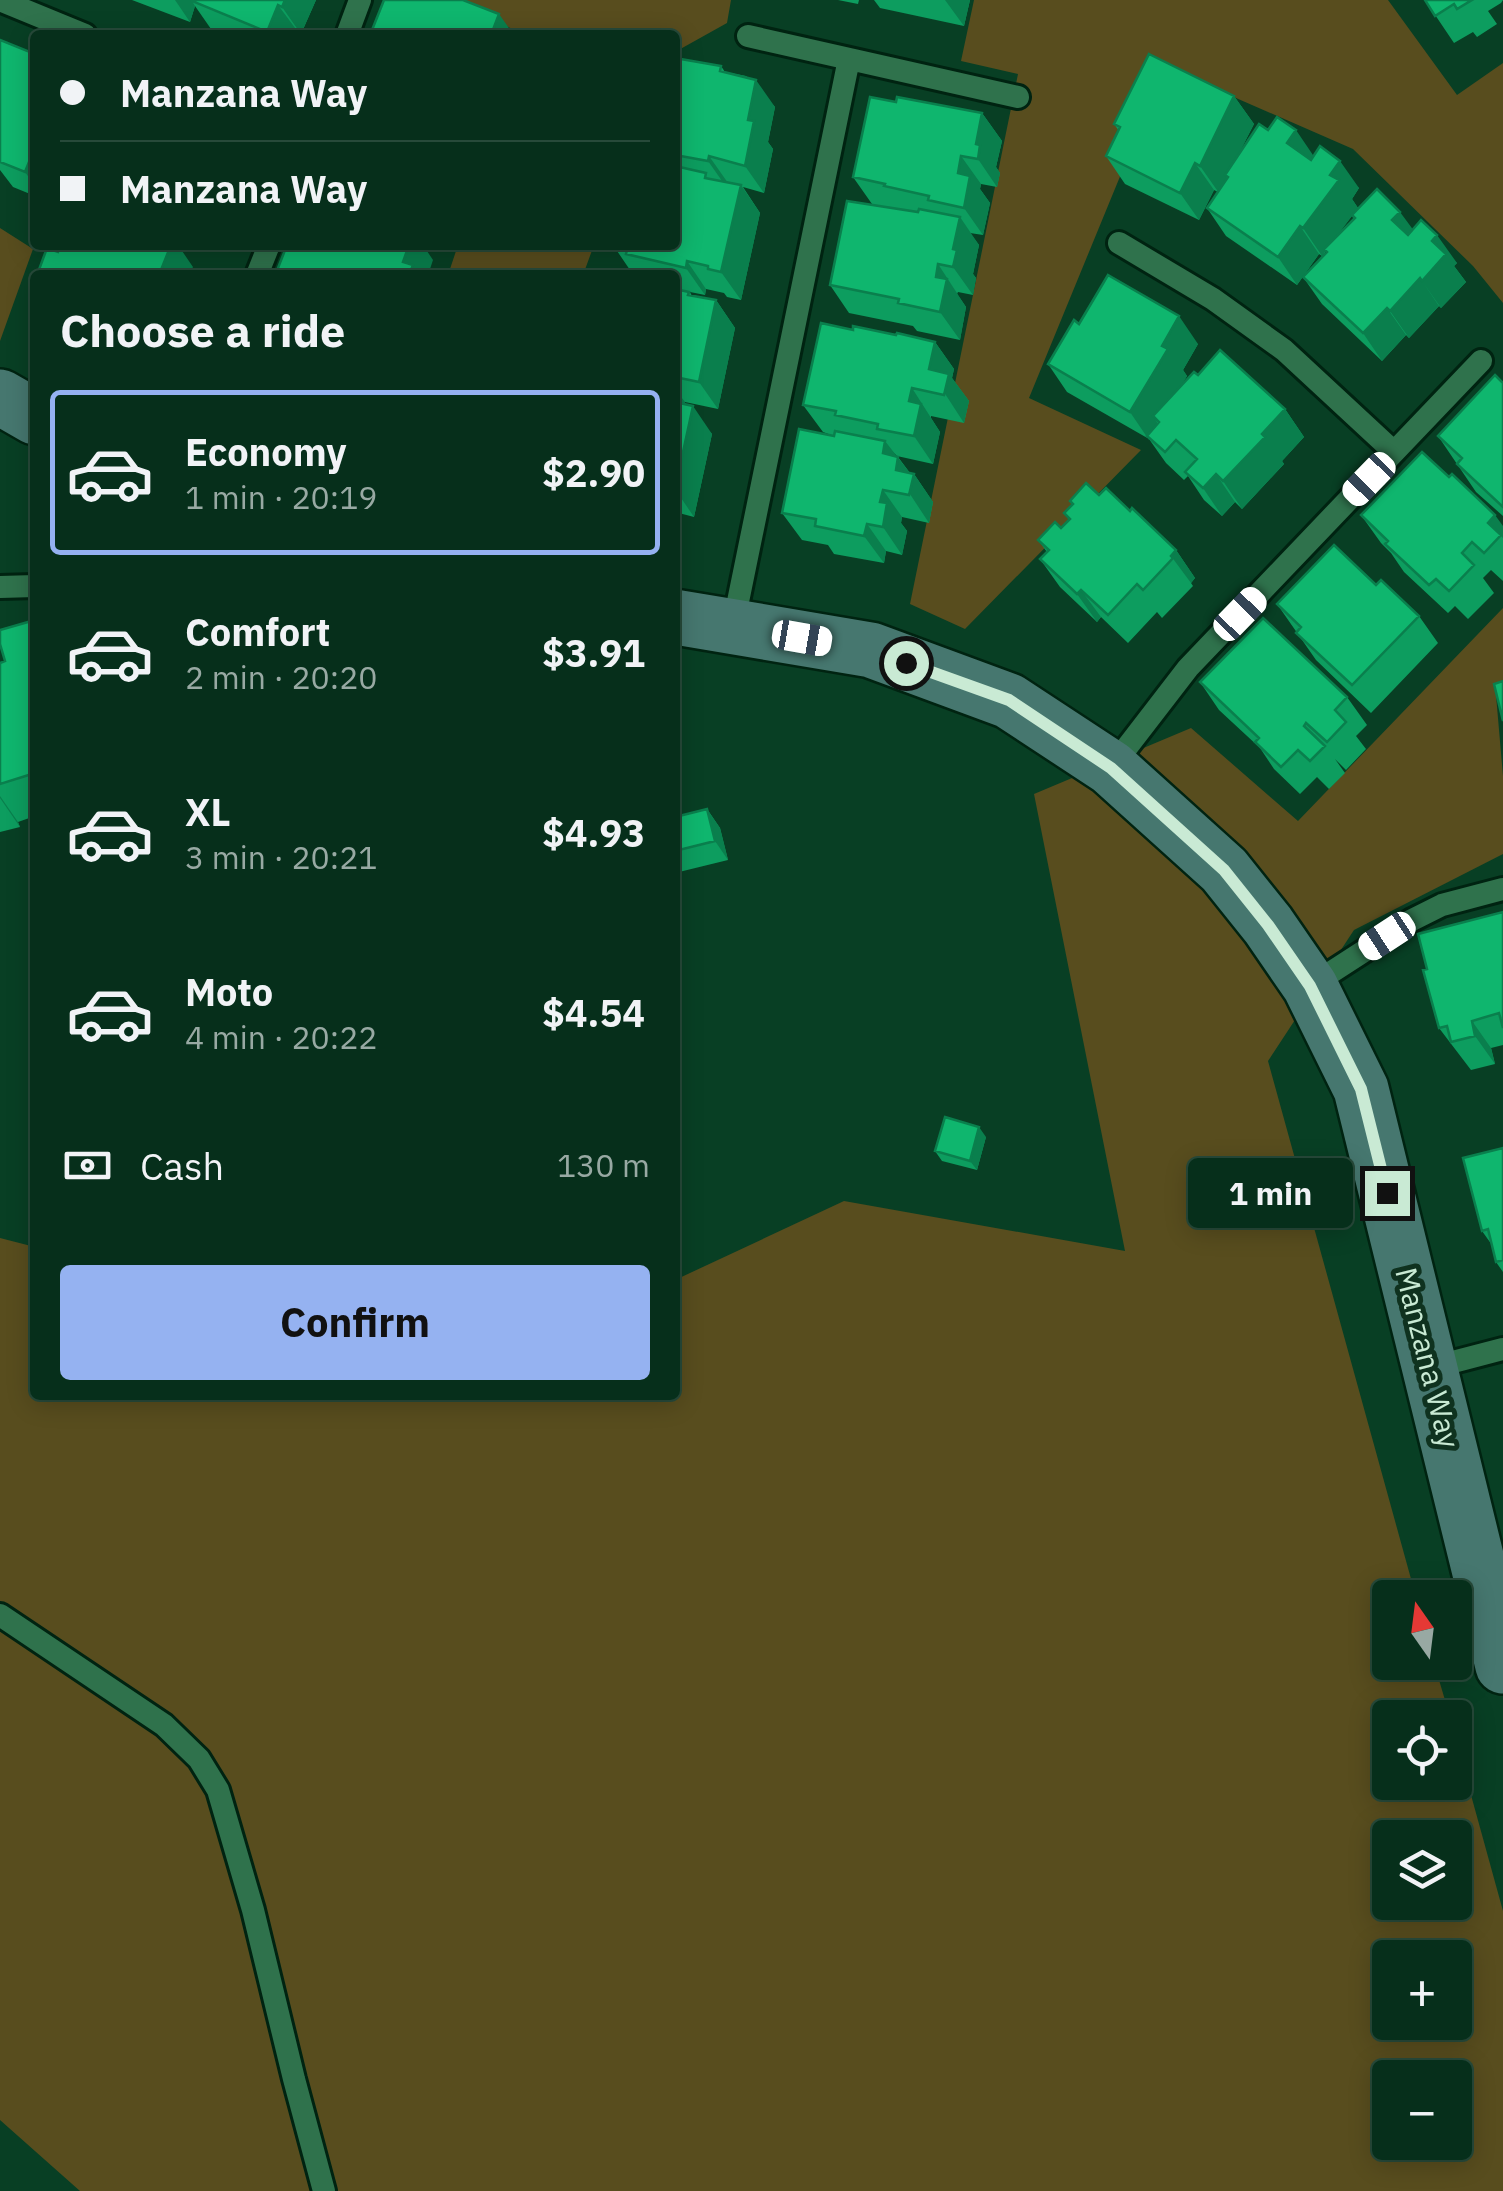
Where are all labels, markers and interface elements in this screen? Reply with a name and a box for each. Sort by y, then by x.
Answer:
text: Manzana Way [120,68,367,117]
text: Manzana Way [120,164,367,213]
text: Choose a ride [60,301,345,359]
text: Economy [185,427,347,476]
icon: car [65,428,155,518]
car [1337,447,1401,511]
text: $2.90 [542,448,645,497]
text: 1 min · 20:19 [185,476,378,518]
car [1208,582,1272,646]
text: Comfort [185,607,330,656]
icon: car [65,608,155,698]
car [770,618,834,658]
text: $3.91 [542,628,645,677]
route start [884,641,929,686]
text: 2 min · 20:20 [185,656,378,698]
text: XL [185,787,231,836]
icon: car [65,788,155,878]
text: $4.93 [542,808,645,857]
text: 3 min · 20:21 [185,836,378,878]
car [1354,907,1420,965]
text: Moto [185,967,273,1016]
icon: car [65,968,155,1058]
text: $4.54 [542,988,645,1037]
text: 4 min · 20:22 [185,1016,378,1058]
icon: cash [60,1138,115,1193]
text: Cash [140,1141,224,1190]
text: 130 m [557,1144,650,1186]
callout: 1 min [1187,1158,1352,1228]
route end [1365,1171,1410,1216]
text: 1 min [1229,1172,1312,1214]
street label: Manzana Way [1387,1263,1470,1452]
button: Confirm [60,1265,650,1380]
north arrow [1372,1580,1472,1680]
map controls [1372,1580,1472,2160]
button: locate [1372,1700,1472,1800]
button: layers [1372,1820,1472,1920]
button: + [1372,1940,1472,2040]
button: − [1372,2060,1472,2160]

